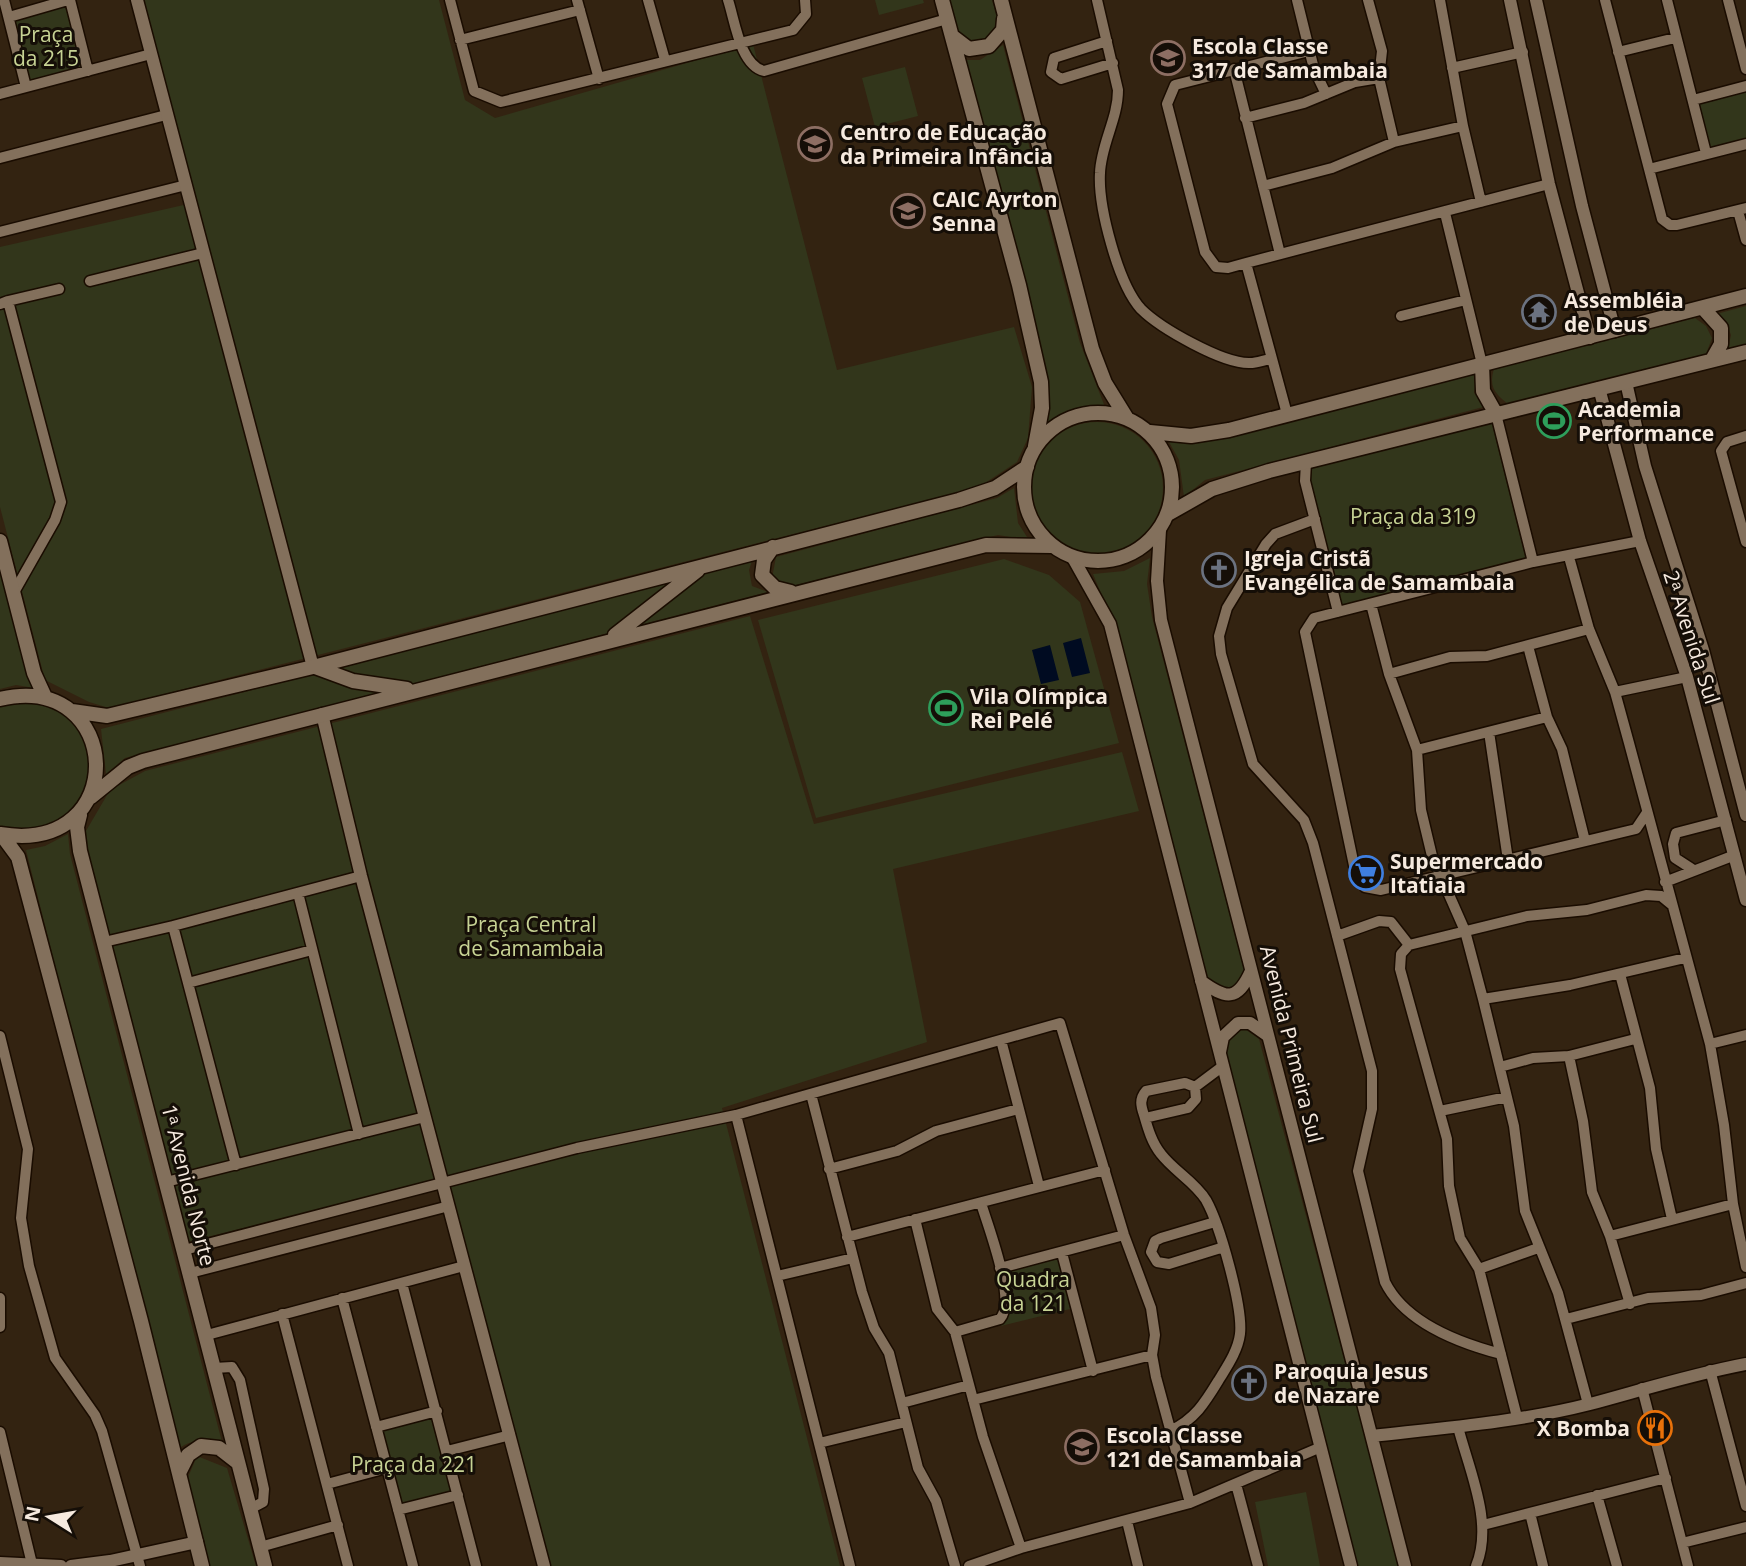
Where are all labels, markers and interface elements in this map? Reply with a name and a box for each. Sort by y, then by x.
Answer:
park label: Praça da 215 [13,20,79,72]
place label: Escola Classe 317 de Samambaia [1192,32,1388,84]
school or university icon: Escola Classe 317 de Samambaia [1149,39,1187,77]
place label: Centro de Educação da Primeira Infância [840,118,1053,170]
school or university icon: Centro de Educação da Primeira Infância [796,125,834,163]
place label: CAIC Ayrton Senna [932,185,1058,237]
school or university icon: CAIC Ayrton Senna [889,192,927,230]
place label: Assembléia de Deus [1564,286,1684,338]
temple icon: Assembléia de Deus [1520,293,1558,331]
place label: Academia Performance [1578,395,1714,447]
sports icon: Academia Performance [1535,402,1573,440]
park label: Praça da 319 [1350,502,1476,530]
place label: Igreja Cristã Evangélica de Samambaia [1244,544,1515,596]
church icon: Igreja Cristã Evangélica de Samambaia [1200,551,1238,589]
street label: 2ᵃ Avenida Sul [1657,567,1727,707]
place label: Vila Olímpica Rei Pelé [970,682,1108,734]
sports icon: Vila Olímpica Rei Pelé [927,689,965,727]
place label: Supermercado Itatiaia [1390,847,1543,899]
supermarket icon: Supermercado Itatiaia [1347,854,1385,892]
park label: Praça Central de Samambaia [458,910,604,962]
street label: Avenida Primeira Sul [1254,943,1330,1145]
street label: 1ᵃ Avenida Norte [155,1101,223,1269]
park label: Quadra da 121 [996,1265,1070,1317]
place label: Paroquia Jesus de Nazare [1274,1357,1428,1409]
church icon: Paroquia Jesus de Nazare [1230,1364,1268,1402]
restaurant icon: X Bomba [1636,1409,1674,1447]
place label: X Bomba [1537,1414,1630,1442]
place label: Escola Classe 121 de Samambaia [1106,1421,1302,1473]
school or university icon: Escola Classe 121 de Samambaia [1063,1428,1101,1466]
park label: Praça da 221 [351,1450,477,1478]
north arrow [14,1482,84,1552]
text: N [18,1504,47,1524]

